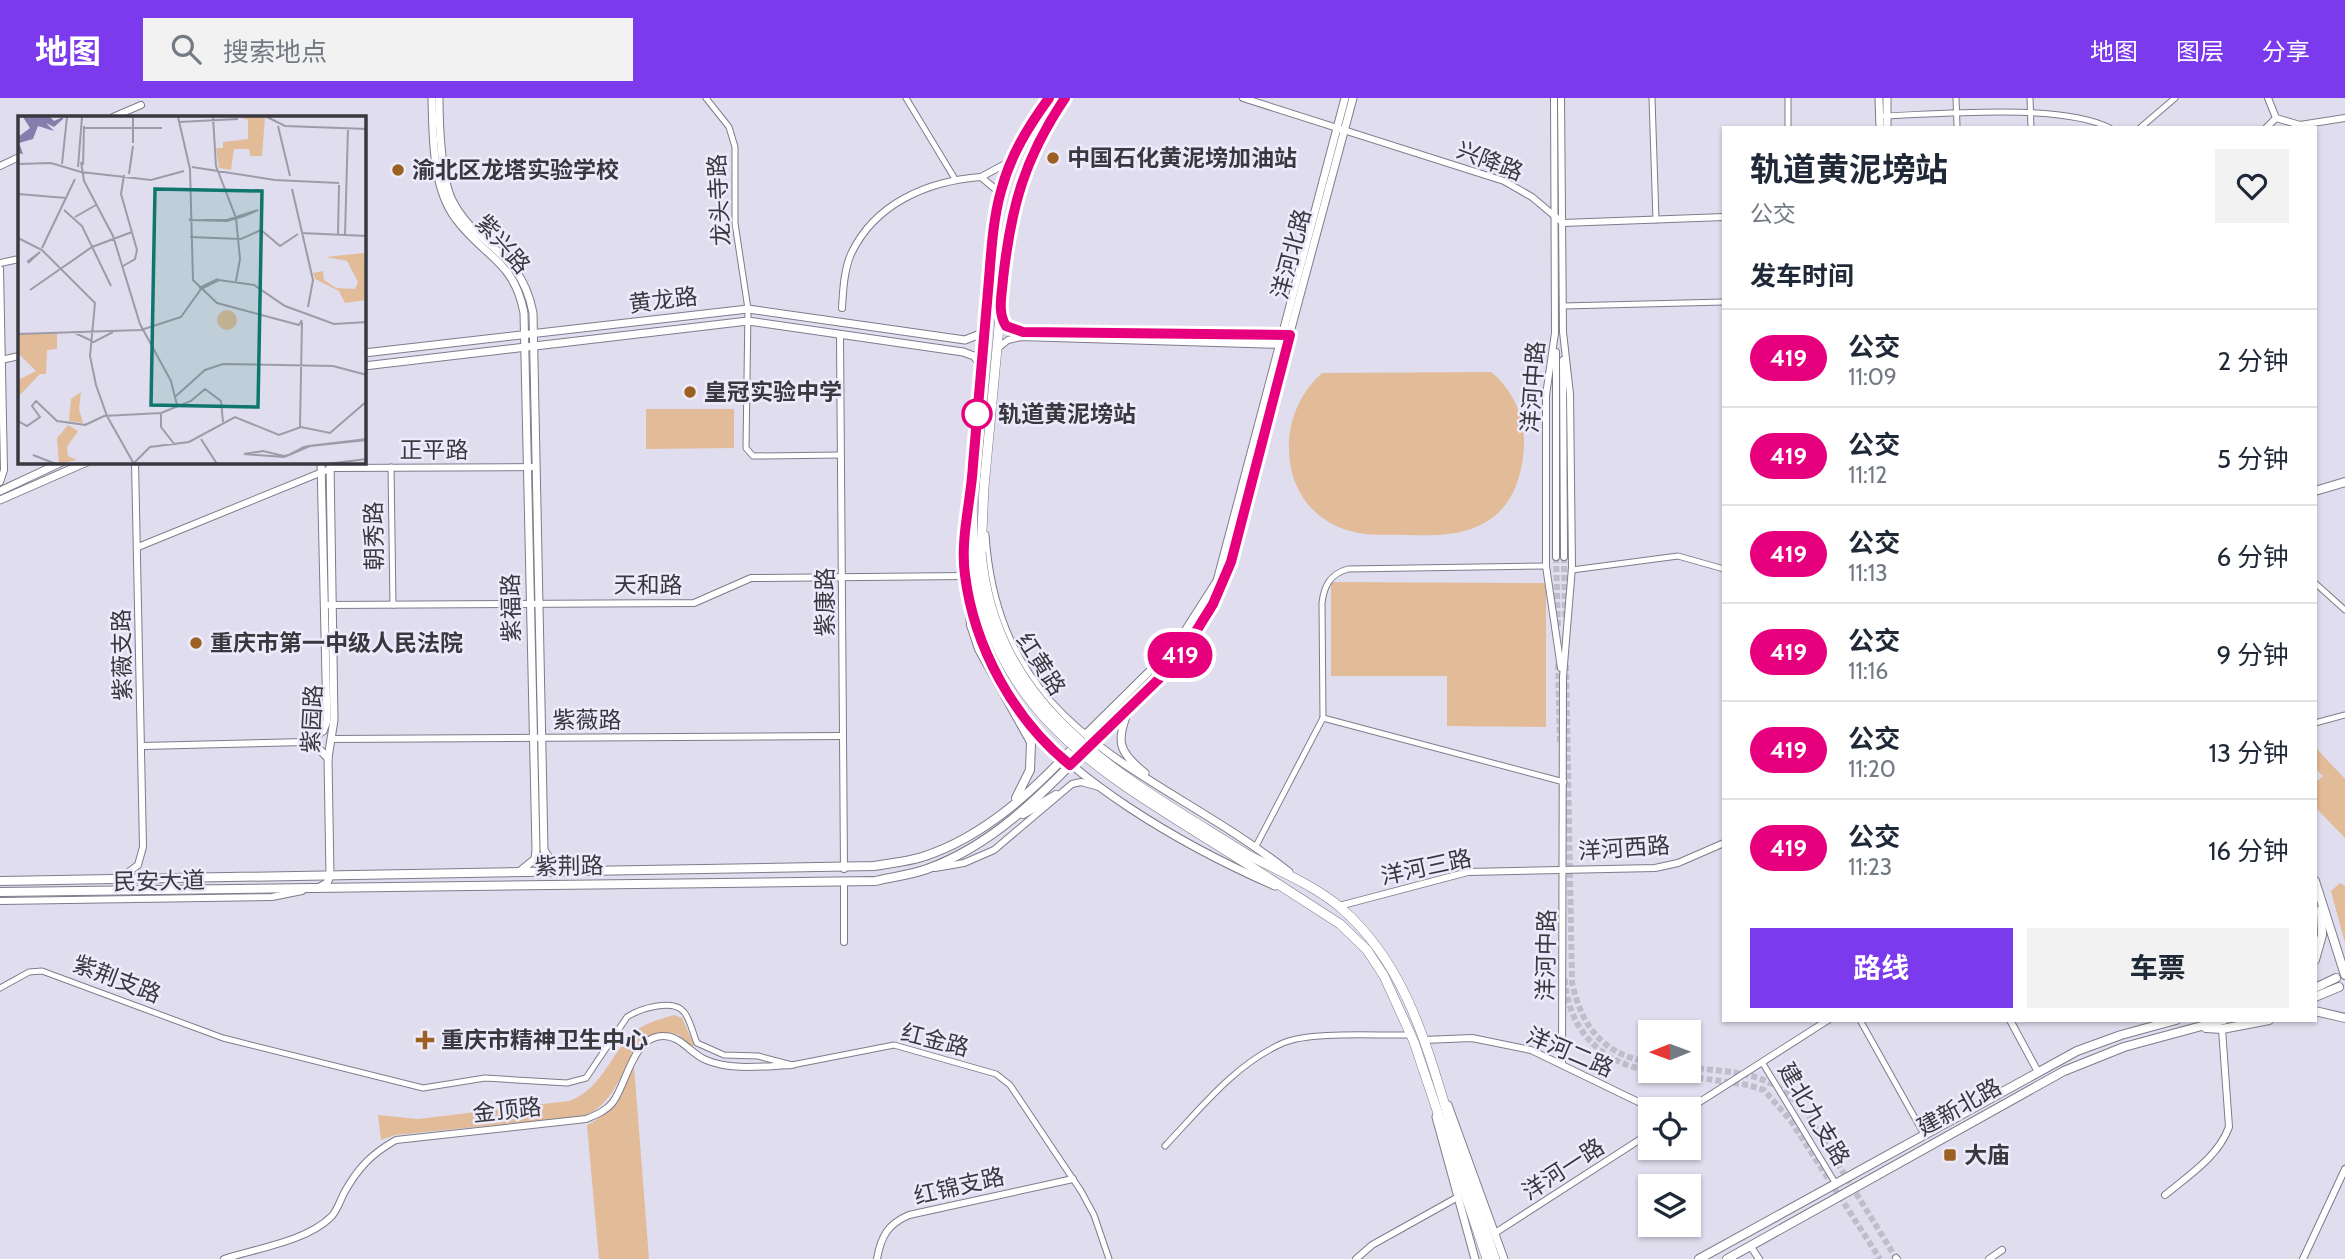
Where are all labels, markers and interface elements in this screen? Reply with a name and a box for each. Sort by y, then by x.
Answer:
search box [143,18,633,81]
icon: search [167,30,205,68]
text: 地图 [35,31,101,71]
text: 搜索地点 [223,36,327,68]
text: 地图 [2090,37,2138,66]
text: 图层 [2176,37,2224,66]
text: 分享 [2262,37,2310,66]
inset map [18,116,366,464]
street label: 兴降路 [1453,136,1527,186]
place label: 中国石化黄泥塝加油站 [1067,144,1297,172]
text: 轨道黄泥塝站 [1750,149,1948,189]
button: heart [2215,149,2289,223]
marker: 中国石化黄泥塝加油站 [1045,150,1061,166]
street label: 龙头寺路 [703,153,735,247]
place label: 渝北区龙塔实验学校 [412,156,619,184]
marker: 渝北区龙塔实验学校 [390,162,406,178]
text: 公交 [1750,200,1796,228]
street label: 洋河北路 [1266,206,1316,302]
street label: 紫兴路 [470,209,536,279]
text: 发车时间 [1750,260,1854,292]
street label: 黄龙路 [627,282,699,318]
text: 公交 [1848,331,1900,363]
street label: 洋河中路 [1516,340,1550,434]
text: 419 [1770,343,1807,372]
text: 2 分钟 [2218,345,2289,377]
text: 11:09 [1848,363,1897,391]
place label: 皇冠实验中学 [704,378,842,406]
marker: 皇冠实验中学 [682,384,698,400]
marker: 轨道黄泥塝站 [962,399,992,429]
place label: 轨道黄泥塝站 [998,400,1136,428]
text: 公交 [1848,429,1900,461]
street label: 正平路 [400,436,469,464]
text: 419 [1770,441,1807,470]
text: 5 分钟 [2217,443,2289,475]
text: 11:12 [1848,461,1887,489]
street label: 朝秀路 [359,501,389,571]
text: 公交 [1848,527,1900,559]
text: 419 [1770,539,1807,568]
text: 6 分钟 [2216,541,2289,573]
text: 11:13 [1848,559,1888,587]
street label: 紫康路 [811,568,839,637]
street label: 天和路 [614,571,683,599]
street label: 紫福路 [496,573,526,643]
street label: 紫薇支路 [107,609,137,701]
text: 公交 [1848,625,1900,657]
street label: 红黄路 [1010,627,1072,701]
place label: 重庆市第一中级人民法院 [210,629,463,657]
line badge: 419 [1140,632,1220,678]
marker: 重庆市第一中级人民法院 [188,635,204,651]
text: 419 [1770,637,1807,666]
text: 9 分钟 [2216,639,2289,671]
text: 419 [1161,640,1199,669]
text: 11:16 [1848,657,1888,685]
street label: 紫园路 [296,684,328,754]
street label: 紫薇路 [553,706,622,734]
text: 公交 [1848,723,1900,755]
text: 419 [1770,735,1807,764]
text: 13 分钟 [2209,737,2289,769]
text: 11:20 [1848,755,1896,783]
text: 公交 [1848,821,1900,853]
street label: 洋河西路 [1577,831,1671,865]
text: 419 [1770,833,1807,862]
text: 16 分钟 [2208,835,2289,867]
street label: 洋河三路 [1378,844,1474,890]
street label: 紫荆路 [534,851,604,881]
text: 11:23 [1848,853,1892,881]
street label: 民安大道 [113,866,205,896]
street label: 洋河中路 [1531,909,1561,1001]
button: 路线 [1750,928,2013,1008]
button: 车票 [2027,928,2289,1008]
street label: 紫荆支路 [69,949,165,1009]
street label: 红金路 [898,1018,972,1062]
north arrow [1638,1020,1701,1083]
map controls [1638,1020,1701,1237]
street label: 洋河二路 [1522,1021,1618,1083]
place label: 重庆市精神卫生中心 [441,1026,648,1054]
marker: 重庆市精神卫生中心 [415,1030,435,1050]
street label: 建北九支路 [1772,1058,1856,1170]
street label: 建新北路 [1912,1072,2006,1142]
street label: 金顶路 [471,1092,543,1128]
button: locate [1638,1097,1701,1160]
street label: 洋河一路 [1517,1132,1609,1206]
place label: 大庙 [1964,1141,2010,1169]
marker: 大庙 [1942,1147,1958,1163]
street label: 红锦支路 [911,1162,1007,1210]
button: layers [1638,1174,1701,1237]

